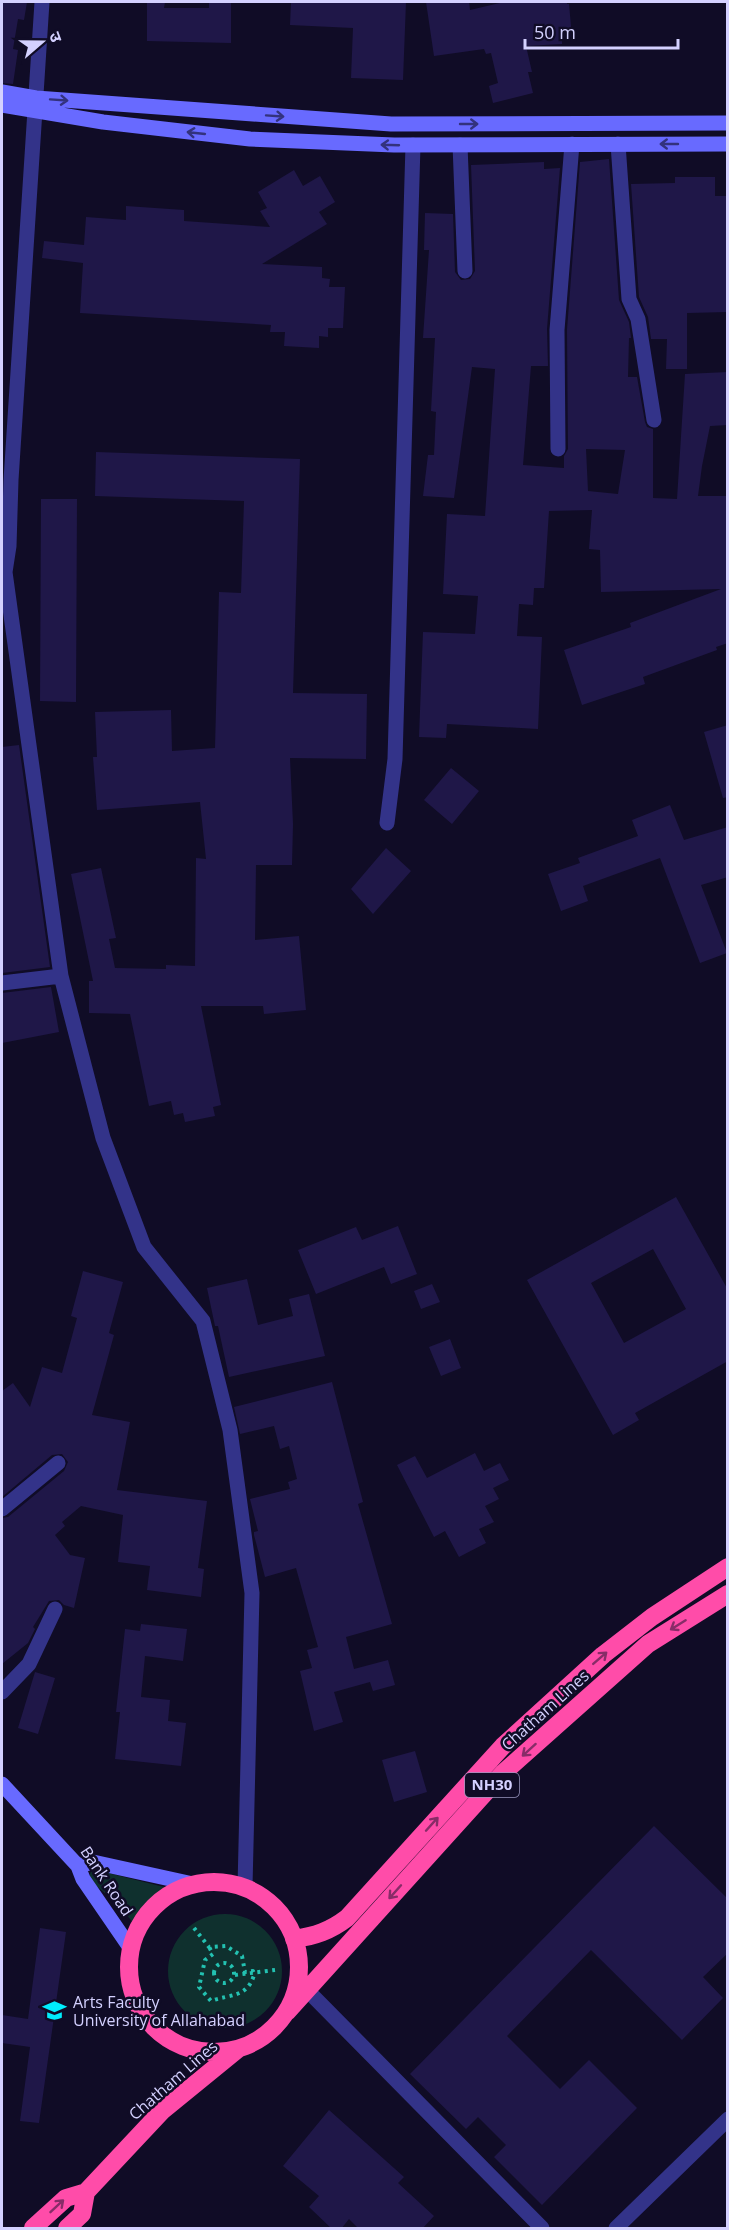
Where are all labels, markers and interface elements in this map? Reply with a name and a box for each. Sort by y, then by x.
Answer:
north arrow [12,12,72,72]
scale bar [525,12,678,50]
text: 50 m [534,20,576,44]
text: उ [44,29,68,46]
one-way arrow [49,95,69,106]
one-way arrow [264,111,284,122]
one-way arrow [459,118,479,130]
one-way arrow [186,127,206,138]
one-way arrow [660,138,680,150]
one-way arrow [381,139,401,151]
one-way arrow [670,1619,687,1631]
one-way arrow [592,1651,608,1664]
street label: Chatham Lines [496,1665,594,1755]
one-way arrow [522,1743,537,1757]
road number: NH30 [465,1773,519,1797]
one-way arrow [425,1817,439,1832]
street label: Bank Road [76,1842,138,1920]
one-way arrow [388,1884,402,1899]
place label: Arts Faculty University of Allahabad [73,1991,245,2031]
school or university icon: Arts Faculty University of Allahabad [42,1998,68,2024]
street label: Chatham Lines [124,2035,222,2125]
one-way arrow [49,2199,64,2213]

